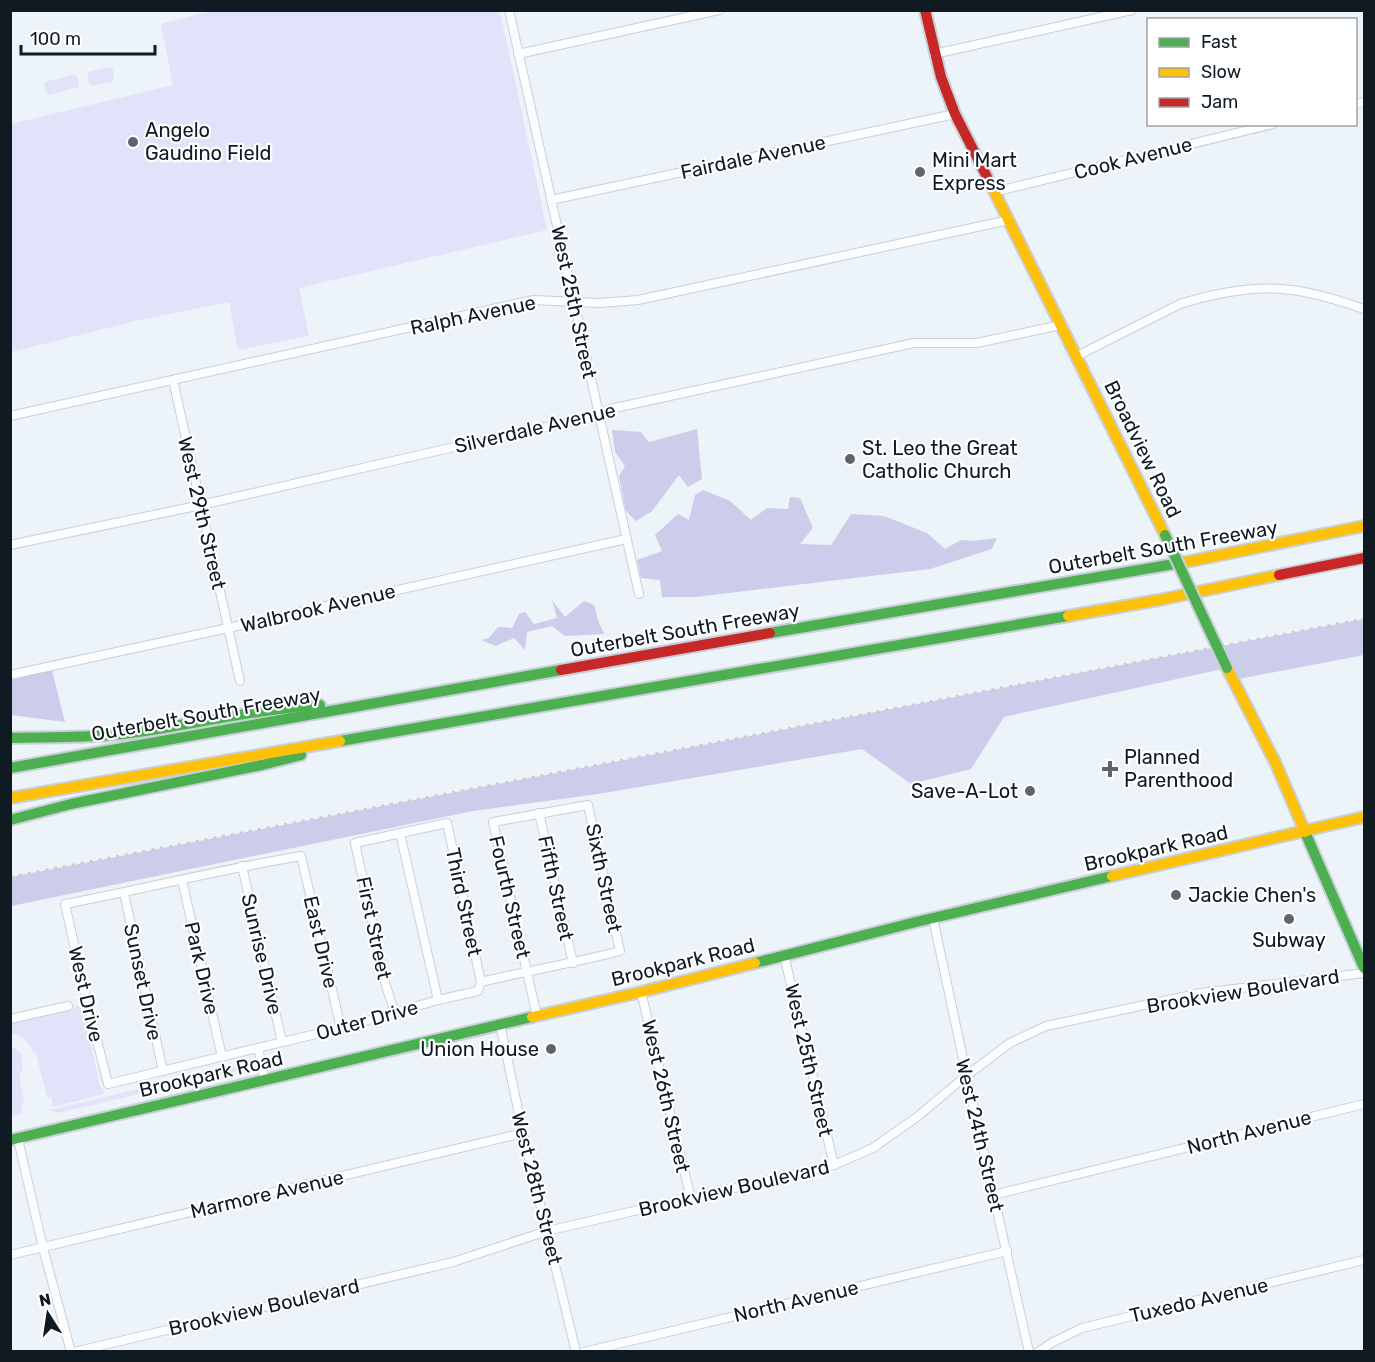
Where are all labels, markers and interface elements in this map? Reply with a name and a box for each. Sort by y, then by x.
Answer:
scale bar [21,18,154,56]
legend [1147,18,1357,126]
text: 100 m [30,28,81,50]
text: Fast [1201,31,1237,53]
text: Slow [1201,61,1241,83]
text: Jam [1201,91,1238,113]
place label: Angelo Gaudino Field [145,118,271,165]
street label: Fairdale Avenue [678,130,828,184]
street label: Cook Avenue [1071,132,1195,184]
marker: Angelo Gaudino Field [126,135,140,149]
place label: Mini Mart Express [932,148,1017,195]
marker: Mini Mart Express [913,165,927,179]
street label: West 25th Street [546,223,602,381]
street label: Ralph Avenue [408,290,538,340]
street label: Broadview Road [1099,376,1187,522]
street label: Silverdale Avenue [452,398,618,458]
street label: West 29th Street [173,434,231,592]
place label: St. Leo the Great Catholic Church [862,436,1018,483]
marker: St. Leo the Great Catholic Church [843,452,857,466]
street label: Outerbelt South Freeway [1047,515,1279,579]
street label: Walbrook Avenue [238,579,398,637]
street label: Outerbelt South Freeway [569,598,801,662]
street label: Outerbelt South Freeway [90,682,322,746]
place label: Planned Parenthood [1124,745,1233,792]
marker: Planned Parenthood [1101,760,1119,778]
place label: Save-A-Lot [911,779,1018,803]
marker: Save-A-Lot [1023,784,1037,798]
street label: Brookpark Road [1082,820,1230,876]
street label: Sixth Street [581,821,627,935]
street label: Fourth Street [484,833,536,961]
street label: Fifth Street [533,833,579,943]
street label: Third Street [441,846,487,959]
street label: First Street [351,874,397,982]
place label: Jackie Chen's [1188,883,1316,907]
marker: Jackie Chen's [1169,888,1183,902]
street label: Sunrise Drive [236,891,288,1017]
street label: East Drive [299,893,343,991]
marker: Subway [1282,912,1296,926]
street label: Park Drive [180,919,224,1017]
street label: Sunset Drive [119,921,167,1043]
place label: Subway [1252,928,1326,952]
street label: Brookpark Road [609,933,757,991]
street label: West Drive [63,944,109,1044]
street label: Brookview Boulevard [1145,964,1341,1018]
street label: West 25th Street [780,981,838,1139]
street label: Outer Drive [313,995,421,1045]
street label: West 26th Street [637,1017,695,1175]
place label: Union House [420,1037,539,1061]
marker: Union House [544,1042,558,1056]
street label: Brookpark Road [137,1046,285,1102]
street label: West 24th Street [951,1056,1009,1214]
street label: North Avenue [1184,1105,1314,1159]
street label: West 28th Street [506,1109,568,1267]
street label: Brookview Boulevard [636,1154,832,1222]
street label: Marmore Avenue [188,1165,346,1223]
street label: Tuxedo Avenue [1127,1272,1271,1328]
street label: Brookview Boulevard [166,1273,362,1341]
street label: North Avenue [731,1275,861,1327]
north arrow [18,1284,78,1344]
text: N [37,1289,53,1310]

